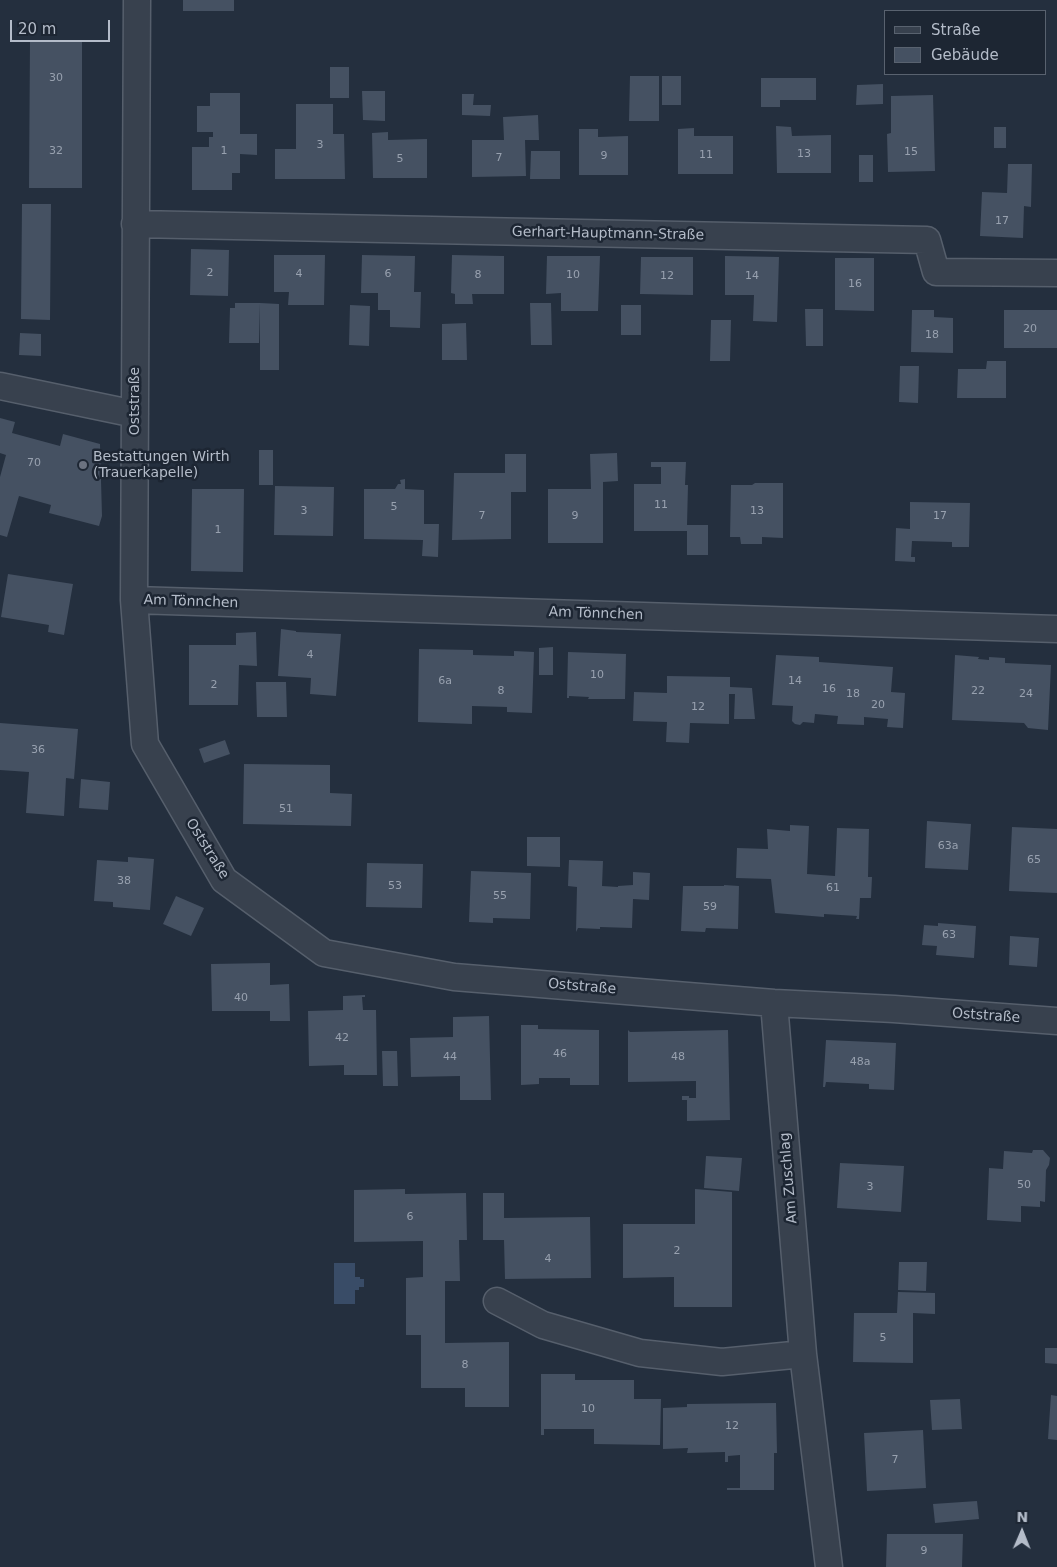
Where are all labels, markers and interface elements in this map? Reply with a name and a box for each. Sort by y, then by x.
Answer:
scale bar [12,10,112,42]
legend [884,10,1047,75]
text: 20 m [18,20,56,38]
text: Straße [931,21,980,39]
text: Gebäude [931,46,999,64]
house number: 30 [49,71,63,85]
house number: 3 [317,138,323,152]
house number: 32 [49,144,63,158]
house number: 1 [221,144,227,158]
house number: 15 [904,145,918,159]
house number: 13 [797,147,811,161]
house number: 11 [699,148,713,162]
house number: 9 [601,149,607,163]
house number: 7 [496,151,502,165]
house number: 5 [397,152,403,166]
house number: 17 [995,214,1009,228]
street label: Gerhart-Hauptmann-Straße [512,224,704,244]
house number: 2 [207,266,213,280]
house number: 4 [296,267,302,281]
house number: 6 [385,267,391,281]
house number: 8 [475,268,481,282]
house number: 10 [566,268,580,282]
house number: 12 [660,269,674,283]
house number: 14 [745,269,759,283]
house number: 16 [848,277,862,291]
house number: 20 [1023,322,1037,336]
house number: 18 [925,328,939,342]
street label: Oststraße [127,367,143,435]
place label: Bestattungen Wirth (Trauerkapelle) [93,449,230,482]
house number: 70 [27,456,41,470]
marker: Bestattungen Wirth (Trauerkapelle) [77,459,89,471]
house number: 11 [654,498,668,512]
house number: 5 [391,500,397,514]
house number: 3 [301,504,307,518]
house number: 13 [750,504,764,518]
house number: 7 [479,509,485,523]
house number: 9 [572,509,578,523]
house number: 17 [933,509,947,523]
house number: 1 [215,523,221,537]
street label: Am Tönnchen [143,592,239,612]
street label: Am Tönnchen [548,604,644,624]
house number: 4 [307,648,313,662]
house number: 10 [590,668,604,682]
house number: 6a [438,674,452,688]
house number: 14 [788,674,802,688]
house number: 2 [211,678,217,692]
house number: 16 [822,682,836,696]
house number: 8 [498,684,504,698]
house number: 22 [971,684,985,698]
house number: 18 [846,687,860,701]
house number: 24 [1019,687,1033,701]
house number: 20 [871,698,885,712]
house number: 12 [691,700,705,714]
house number: 36 [31,743,45,757]
house number: 51 [279,802,293,816]
street label: Oststraße [182,816,232,882]
house number: 63a [938,839,958,853]
house number: 65 [1027,853,1041,867]
house number: 38 [117,874,131,888]
house number: 53 [388,879,402,893]
house number: 61 [826,881,840,895]
house number: 55 [493,889,507,903]
house number: 59 [703,900,717,914]
house number: 63 [942,928,956,942]
street label: Oststraße [547,976,617,998]
house number: 40 [234,991,248,1005]
street label: Oststraße [951,1005,1021,1027]
house number: 42 [335,1031,349,1045]
house number: 46 [553,1047,567,1061]
house number: 44 [443,1050,457,1064]
house number: 48 [671,1050,685,1064]
house number: 48a [850,1055,870,1069]
street label: Am Zuschlag [777,1132,801,1224]
house number: 50 [1017,1178,1031,1192]
house number: 3 [867,1180,873,1194]
house number: 6 [407,1210,413,1224]
house number: 2 [674,1244,680,1258]
house number: 4 [545,1252,551,1266]
house number: 5 [880,1331,886,1345]
house number: 8 [462,1358,468,1372]
house number: 10 [581,1402,595,1416]
house number: 12 [725,1419,739,1433]
house number: 7 [892,1453,898,1467]
north arrow [997,1507,1047,1557]
text: N [1016,1509,1028,1525]
house number: 9 [921,1544,927,1558]

